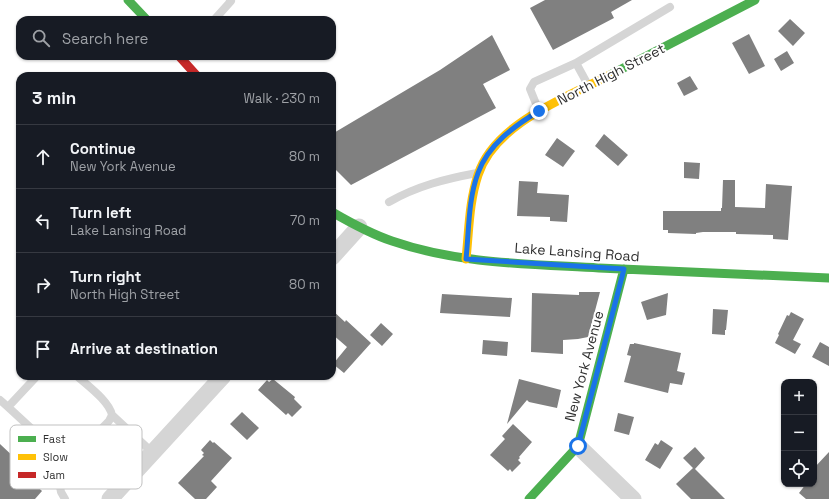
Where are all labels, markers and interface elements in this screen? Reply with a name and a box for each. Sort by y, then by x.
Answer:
search box [16,16,336,60]
icon: search [30,27,52,49]
text: Search here [62,29,148,48]
street label: North High Street [554,39,668,109]
text: 3 min [32,87,76,109]
text: Walk · 230 m [243,90,320,107]
route end [530,102,548,120]
text: Continue [70,139,136,158]
icon: ahead [32,146,54,168]
text: 80 m [289,148,320,165]
text: New York Avenue [70,158,176,175]
text: Turn left [70,203,132,222]
icon: left [32,210,54,232]
text: 70 m [290,212,320,229]
text: Lake Lansing Road [70,222,186,239]
street label: Lake Lansing Road [514,239,640,265]
text: Turn right [70,267,141,286]
icon: right [32,274,54,296]
text: 80 m [289,276,320,293]
text: North High Street [70,286,180,303]
street label: New York Avenue [561,309,607,423]
icon: arrive [32,338,54,360]
text: Arrive at destination [70,339,218,358]
map controls [781,379,817,487]
button: + [781,379,817,415]
button: − [781,415,817,451]
legend [10,425,142,489]
text: Fast [43,432,66,446]
route start [569,437,587,455]
text: Slow [43,450,68,464]
button: locate [781,451,817,487]
text: Jam [43,468,65,482]

